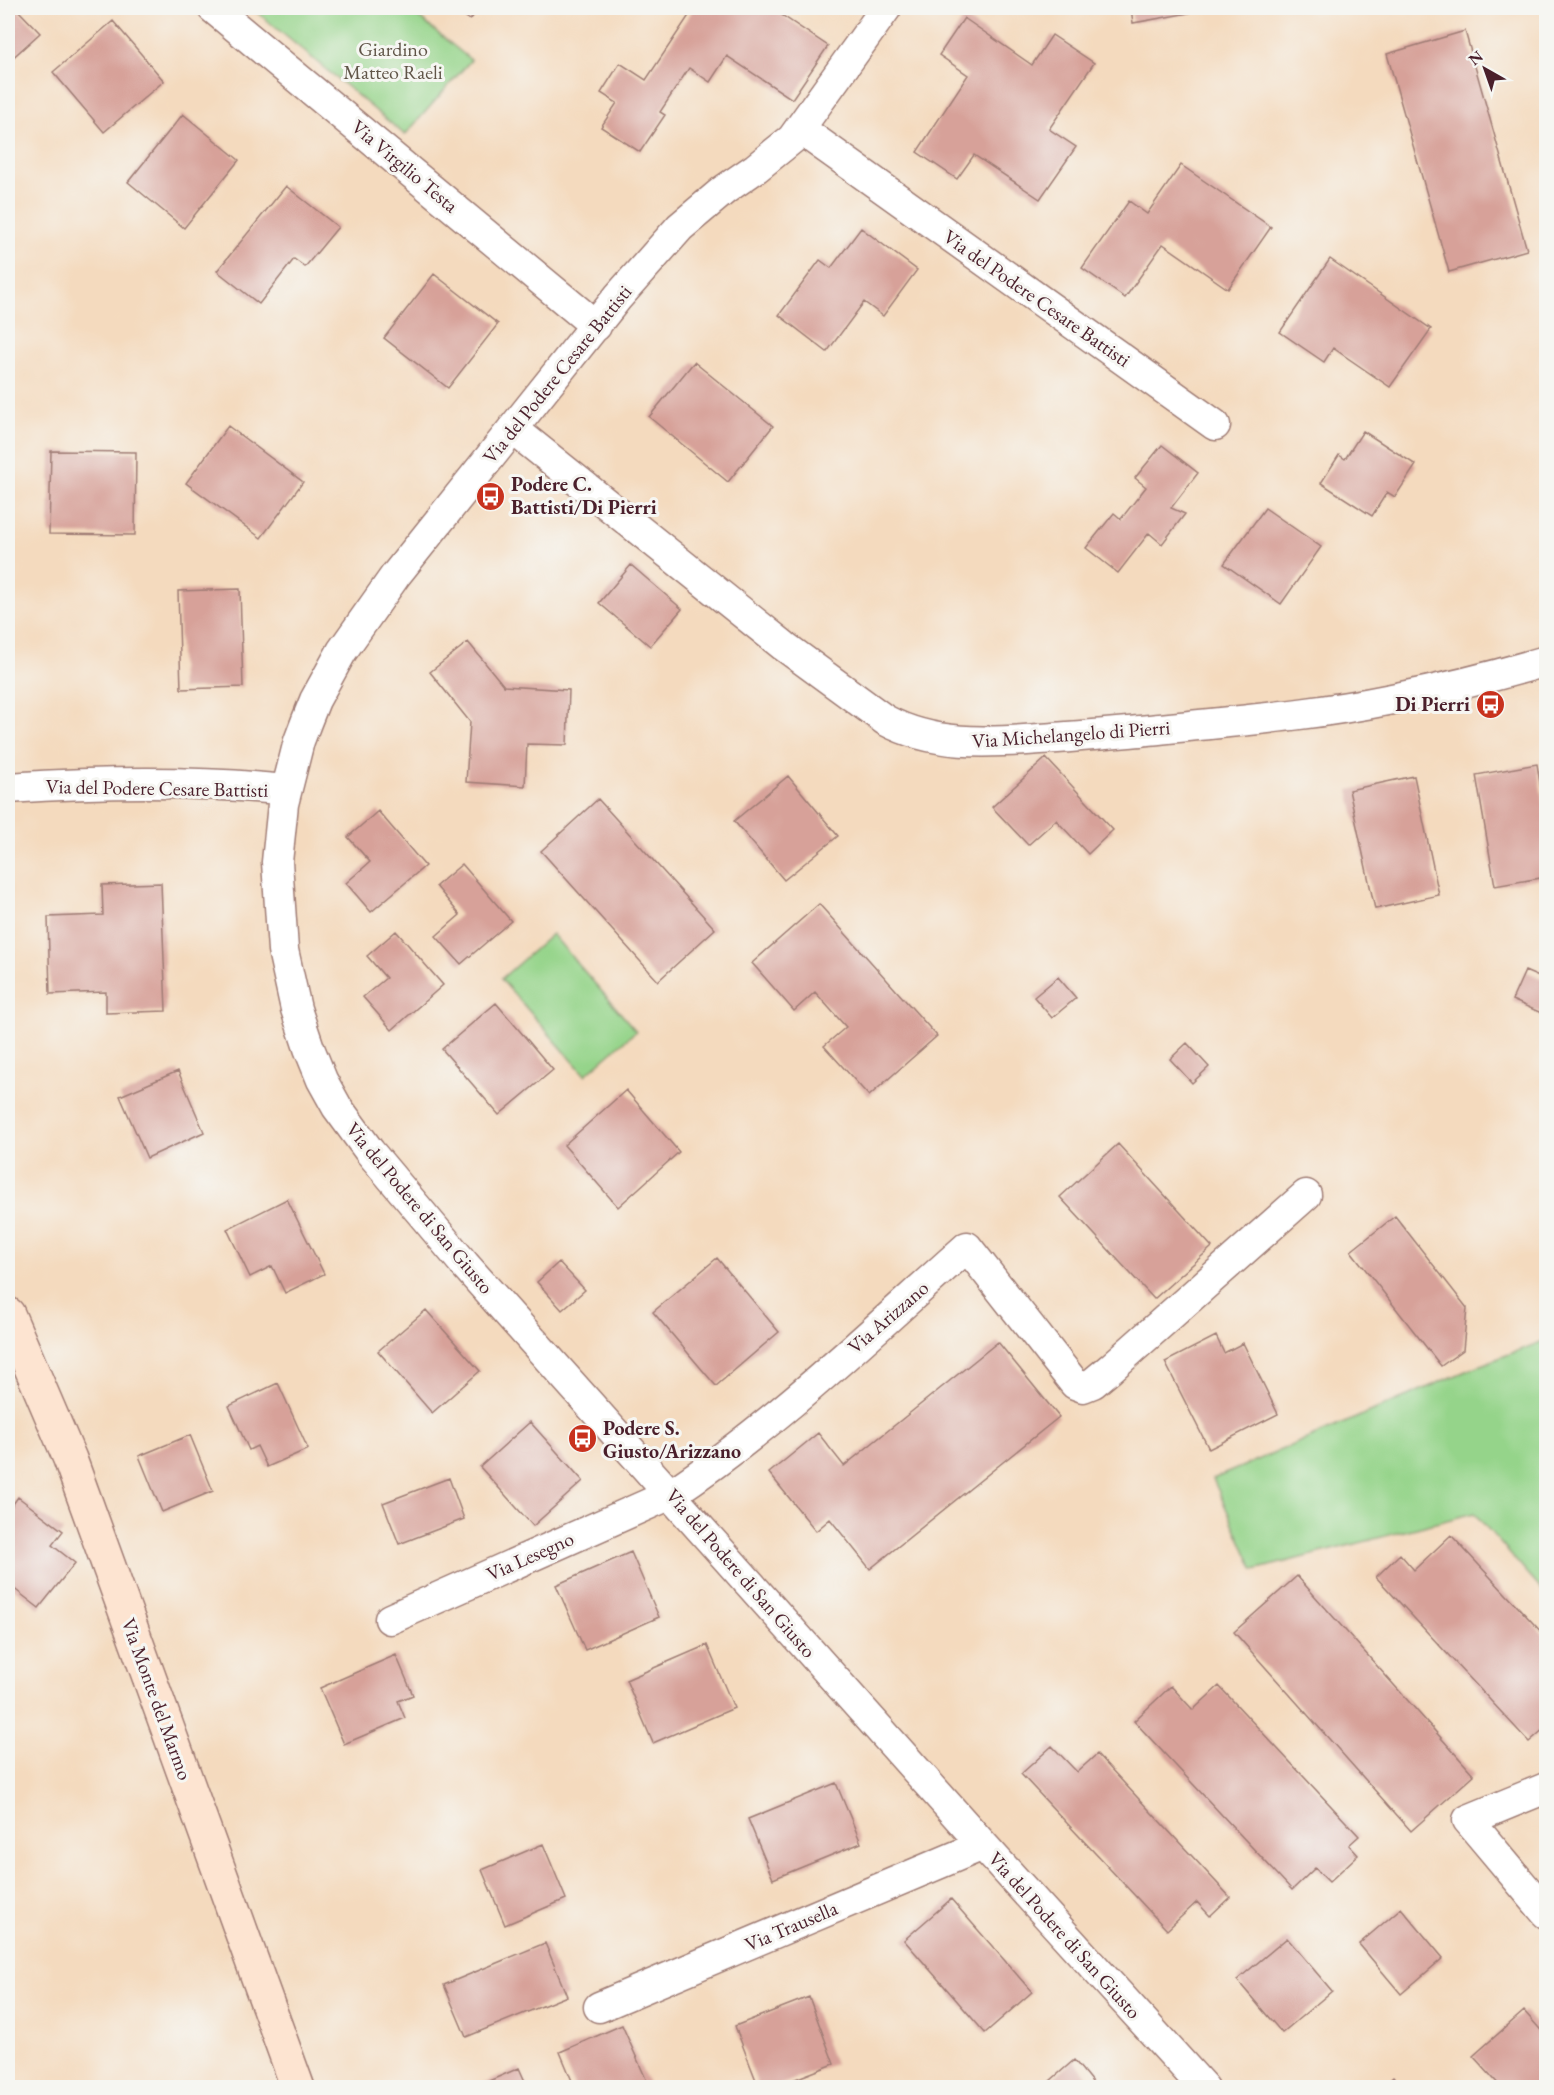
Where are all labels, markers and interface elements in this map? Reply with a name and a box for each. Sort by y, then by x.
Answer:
park label: Giardino Matteo Raeli [343,36,443,85]
north arrow [1455,39,1515,99]
text: N [1464,46,1487,70]
street label: Via Virgilio Testa [346,114,464,218]
street label: Via del Podere Cesare Battisti [938,223,1136,373]
street label: Via del Podere Cesare Battisti [477,279,637,469]
place label: Podere C. Battisti/Di Pierri [511,471,657,520]
bus stop icon: Podere C. Battisti/Di Pierri [474,480,506,512]
bus stop icon: Di Pierri [1475,688,1507,720]
place label: Di Pierri [1395,691,1470,717]
street label: Via Michelangelo di Pierri [971,714,1171,754]
street label: Via del Podere Cesare Battisti [45,773,269,803]
street label: Via del Podere di San Giusto [340,1117,500,1299]
street label: Via Arizzano [842,1275,934,1359]
place label: Podere S. Giusto/Arizzano [603,1415,741,1464]
bus stop icon: Podere S. Giusto/Arizzano [566,1423,598,1455]
street label: Via del Podere di San Giusto [660,1483,822,1663]
street label: Via Lesegno [482,1525,578,1587]
street label: Via Monte del Marmo [116,1614,198,1784]
street label: Via del Podere di San Giusto [983,1846,1147,2024]
street label: Via Trausella [741,1895,841,1957]

